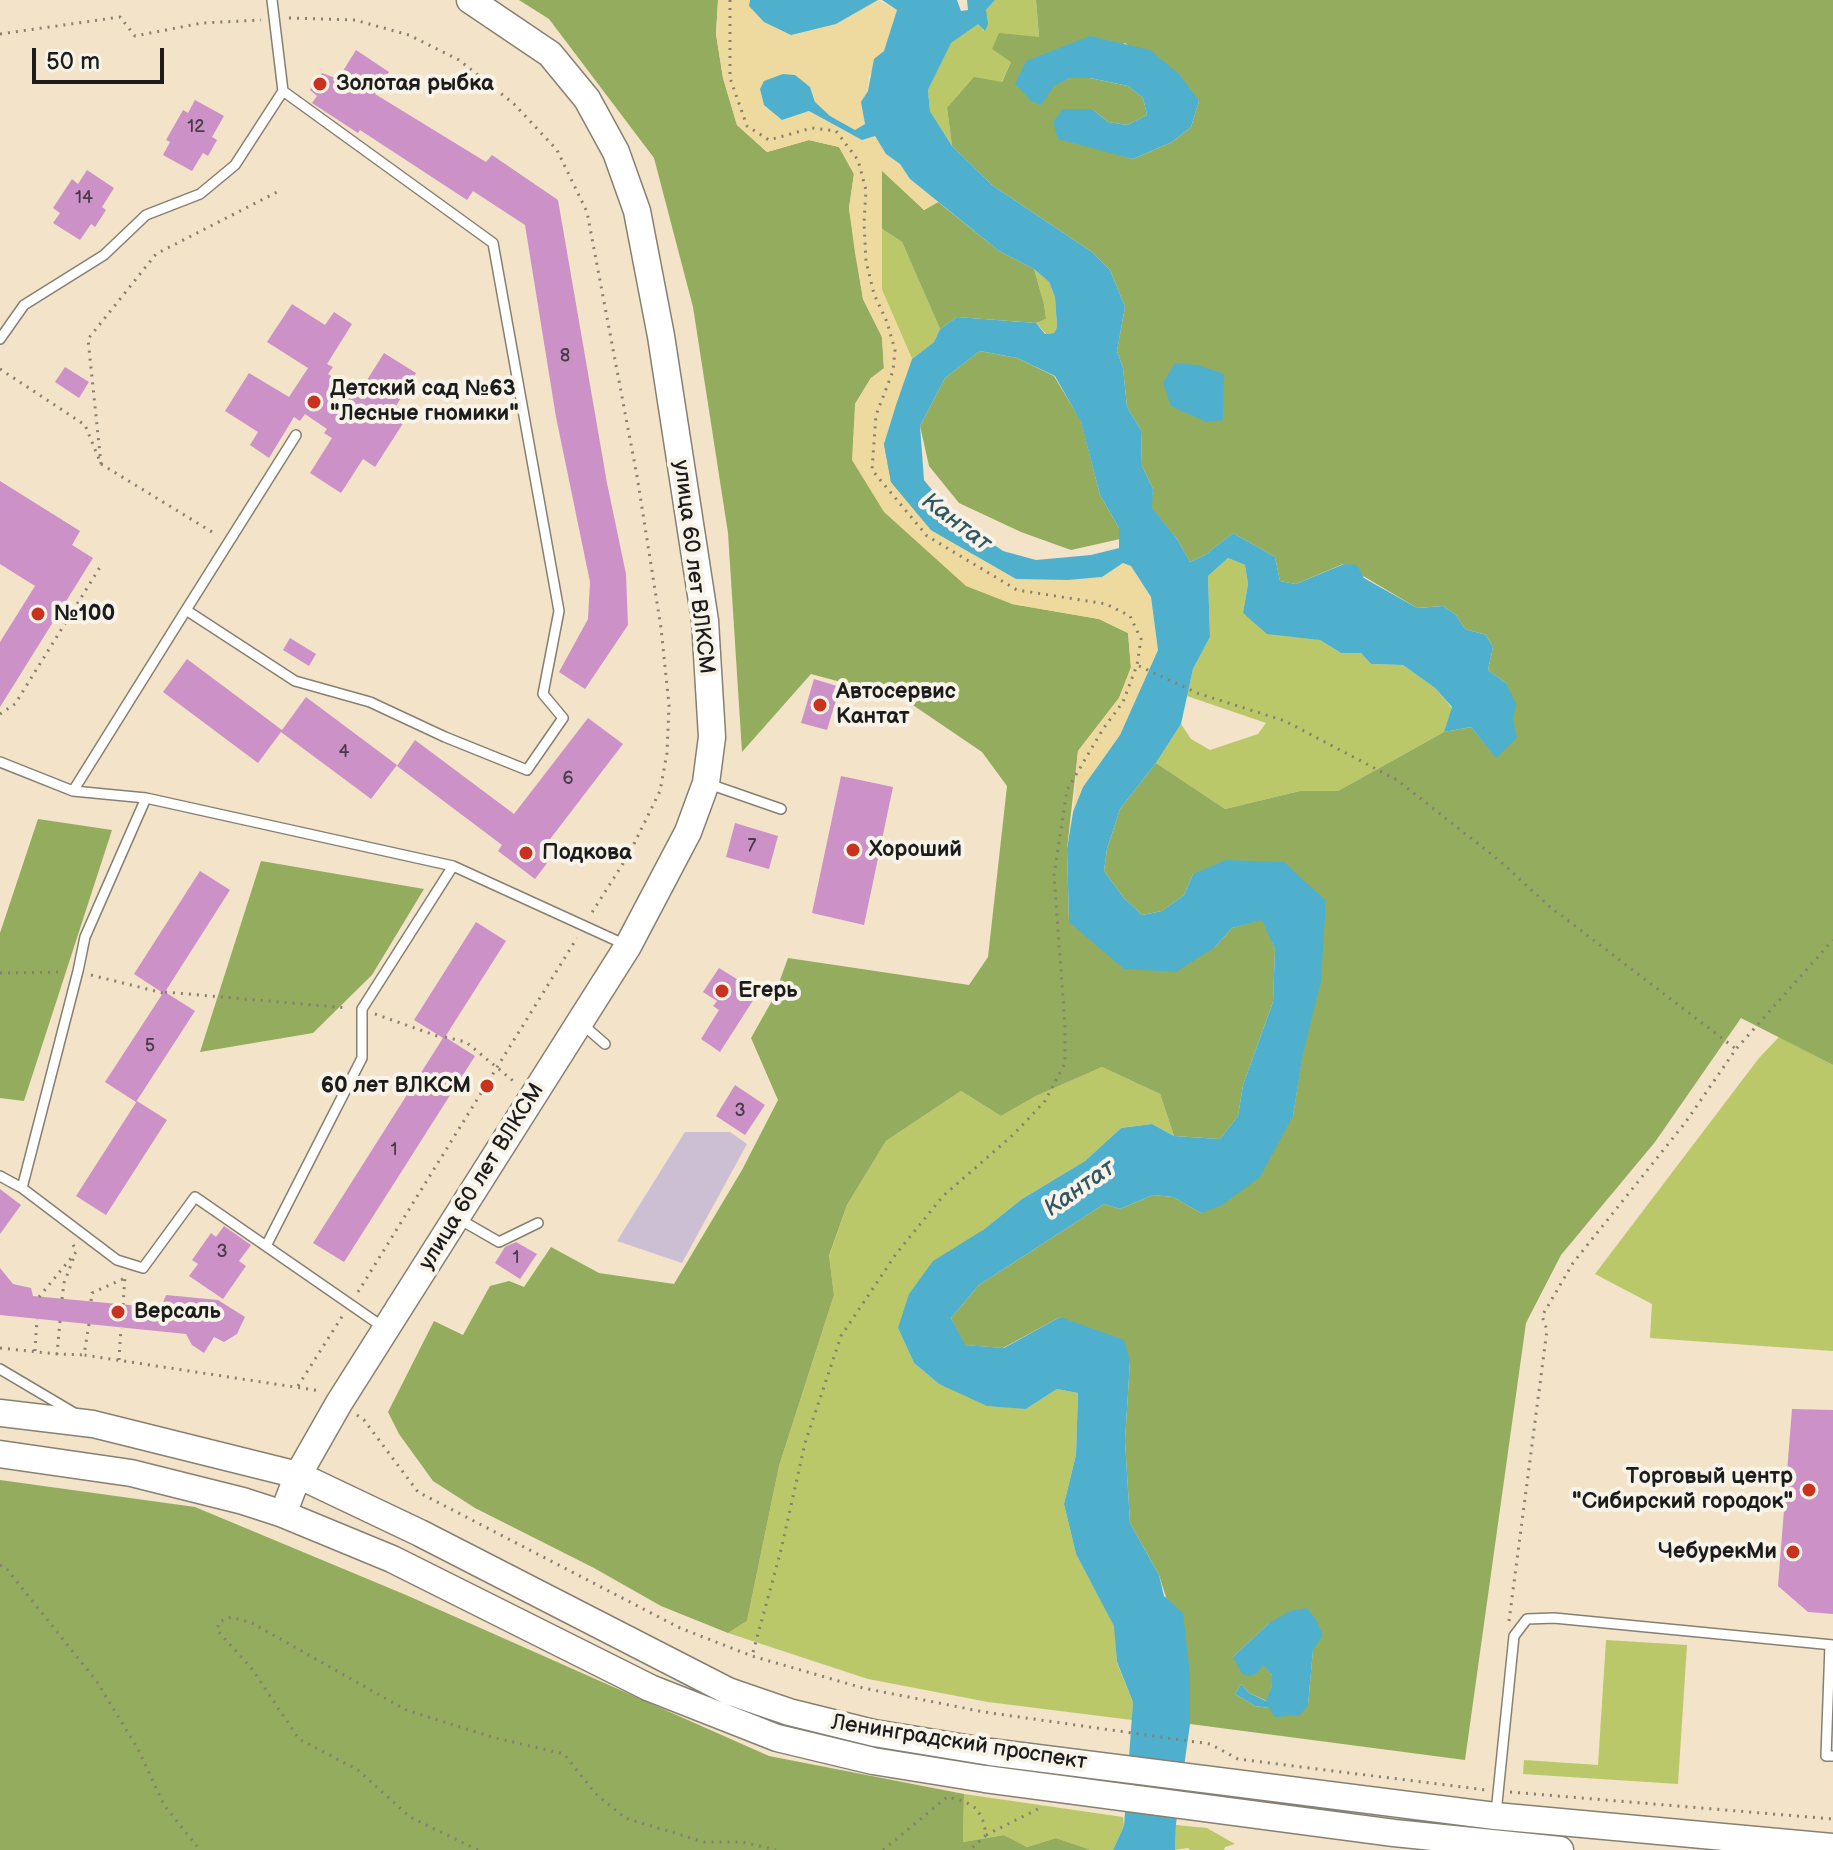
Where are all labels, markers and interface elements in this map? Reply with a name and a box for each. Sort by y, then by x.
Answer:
scale bar [36,32,168,82]
text: 50 m [46,47,100,76]
place label: Золотая рыбка [336,71,494,97]
marker: Золотая рыбка [311,75,329,93]
house number: 12 [187,116,205,138]
house number: 14 [75,187,93,209]
house number: 8 [560,345,570,367]
place label: Детский сад №63 "Лесные гномики" [330,376,519,428]
marker: Детский сад №63 "Лесные гномики" [305,393,323,411]
street label: улица 60 лет ВЛКСМ [667,459,719,675]
water label: Кантат [915,487,997,559]
place label: №100 [54,601,115,627]
marker: №100 [29,605,47,623]
place label: Автосервис Кантат [836,679,956,730]
marker: Автосервис Кантат [811,696,829,714]
house number: 4 [339,741,349,763]
house number: 6 [563,768,573,790]
house number: 7 [748,835,756,857]
place label: Хороший [869,837,962,863]
place label: Подкова [542,840,632,866]
marker: Хороший [844,841,862,859]
marker: Подкова [517,844,535,862]
place label: Егерь [738,978,798,1004]
marker: Егерь [713,982,731,1000]
house number: 5 [145,1035,155,1057]
place label: 60 лет ВЛКСМ [321,1073,471,1099]
marker: 60 лет ВЛКСМ [478,1077,496,1095]
street label: улица 60 лет ВЛКСМ [414,1079,550,1275]
house number: 3 [734,1100,746,1122]
house number: 1 [391,1139,397,1161]
water label: Кантат [1039,1154,1121,1224]
house number: 3 [216,1241,228,1263]
house number: 1 [513,1247,519,1269]
place label: Версаль [134,1299,221,1325]
marker: Версаль [109,1303,127,1321]
place label: Торговый центр "Сибирский городок" [1572,1464,1793,1516]
marker: Торговый центр "Сибирский городок" [1800,1481,1818,1499]
place label: ЧебурекМи [1658,1539,1777,1565]
marker: ЧебурекМи [1784,1543,1802,1561]
street label: Ленинградский проспект [829,1710,1089,1776]

